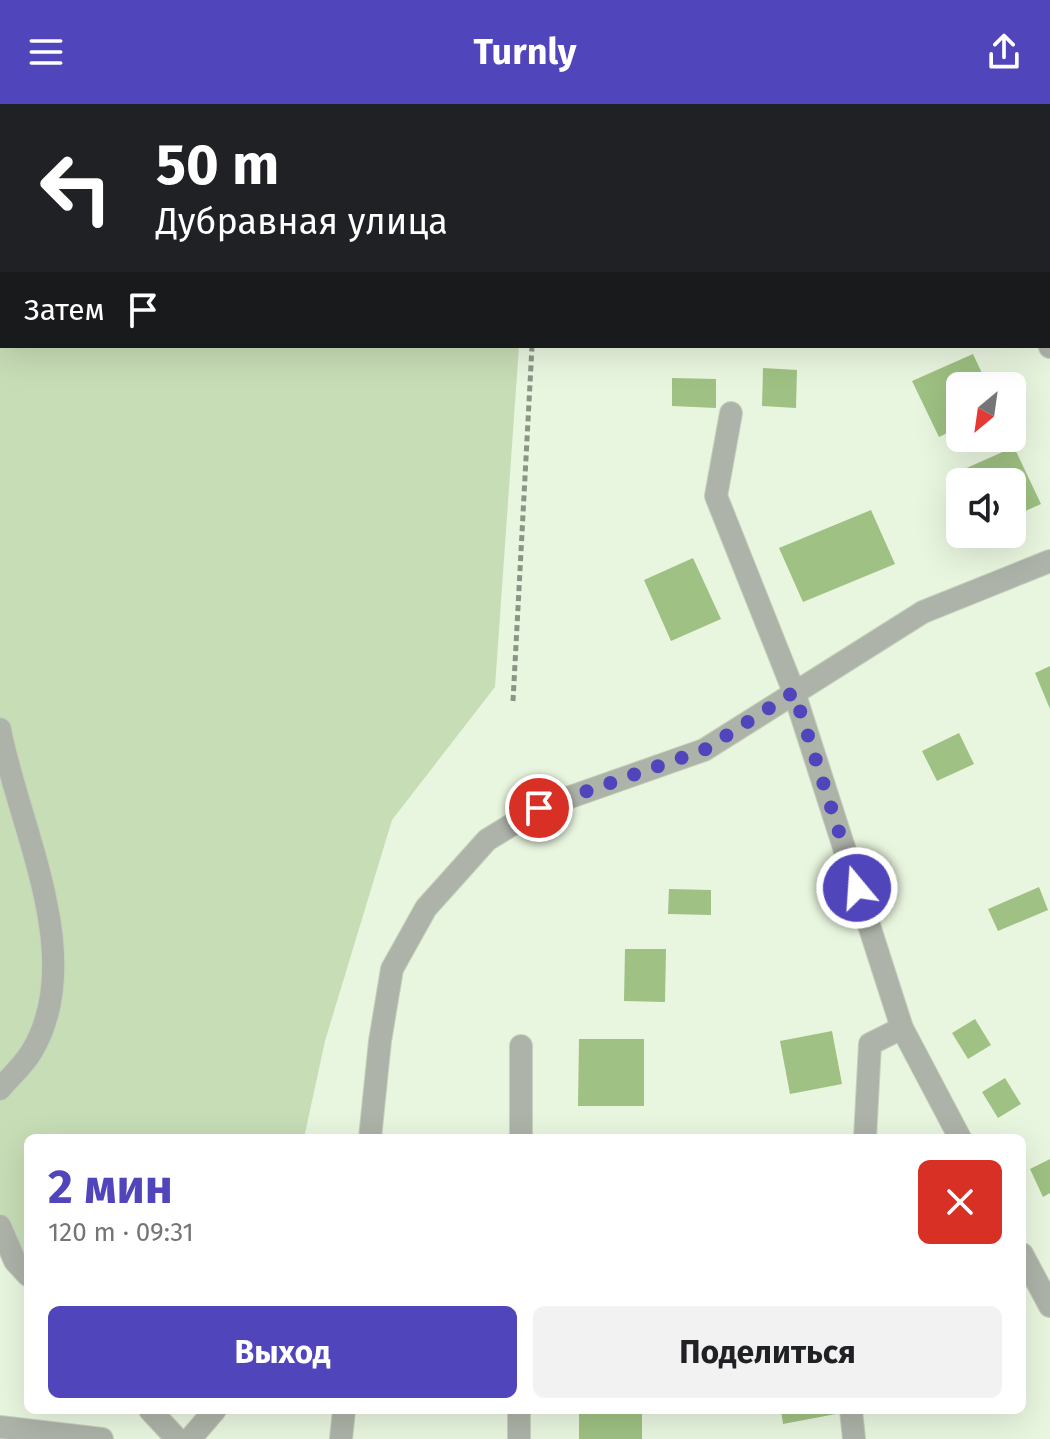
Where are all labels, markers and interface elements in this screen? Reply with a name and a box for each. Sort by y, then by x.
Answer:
icon: menu [24,30,68,74]
text: Turnly [474,30,576,74]
icon: share [982,30,1026,74]
text: 50 m [156,132,279,199]
icon: left [24,136,128,240]
text: Дубравная улица [156,200,448,244]
icon: arrive [121,288,165,332]
text: Затем [24,292,105,328]
north arrow [946,372,1026,452]
map controls [946,372,1026,548]
button: sound [946,468,1026,548]
pin [505,774,573,842]
icon: arrive [517,786,561,830]
position arrow [815,846,899,930]
text: 2 мин [48,1158,173,1216]
button: close [918,1160,1002,1244]
text: 120 m · 09:31 [48,1217,194,1248]
button: Выход [48,1306,517,1398]
button: Поделиться [533,1306,1002,1398]

